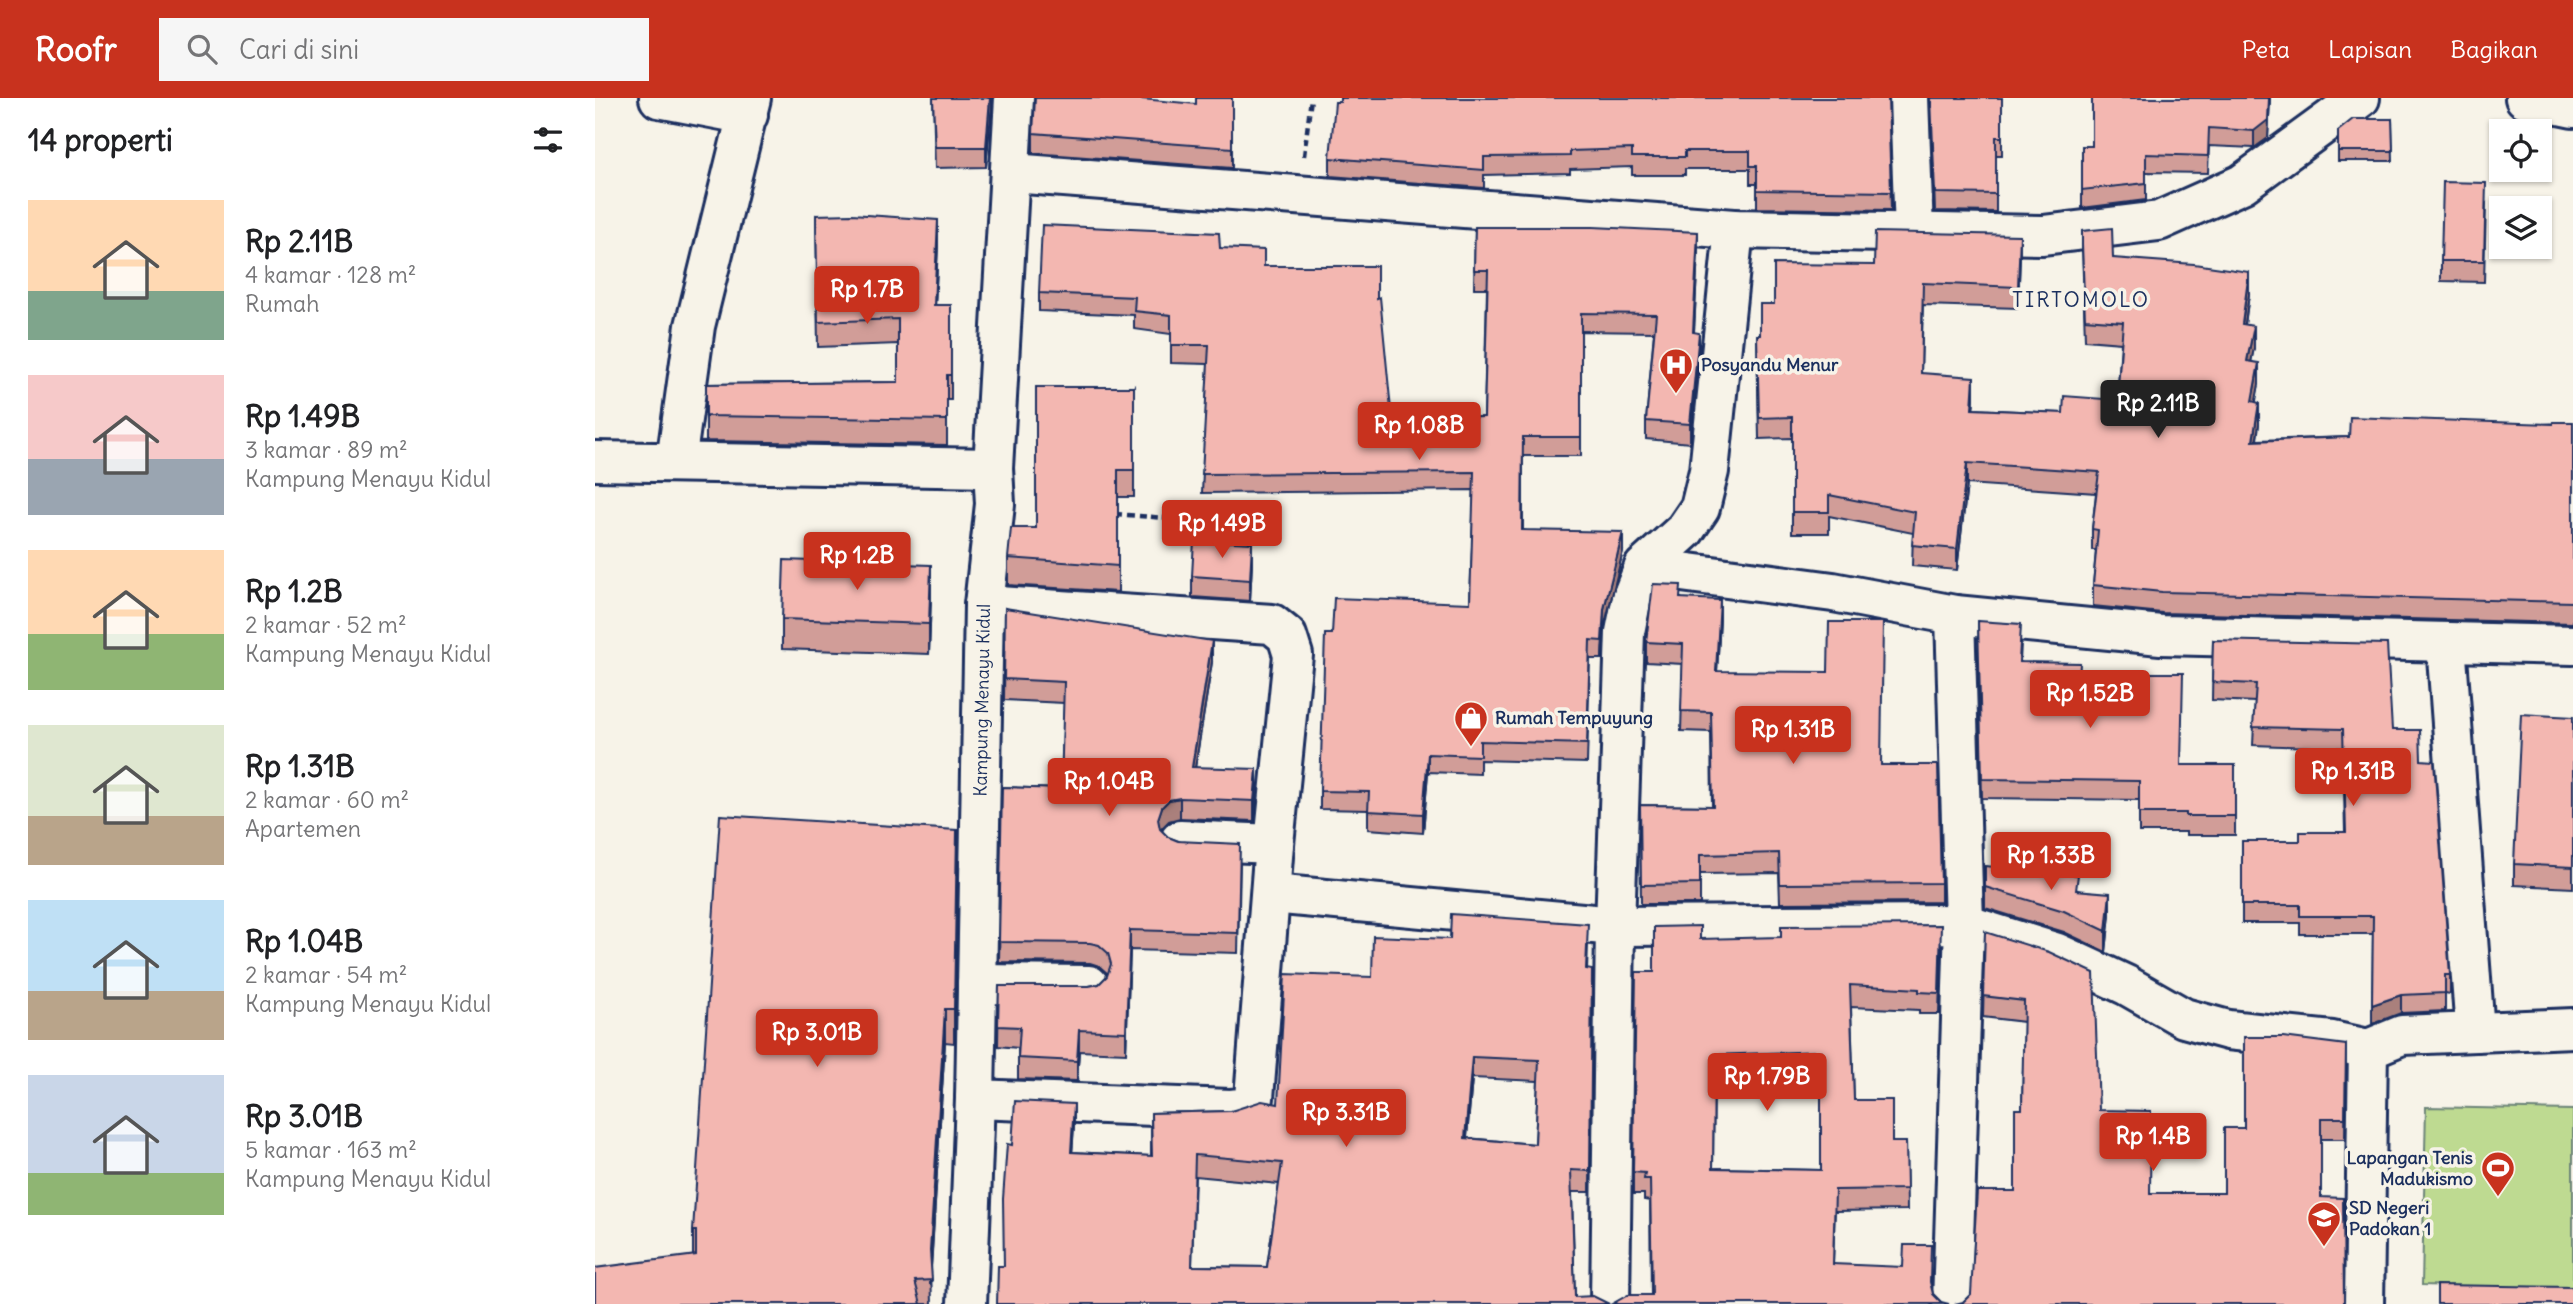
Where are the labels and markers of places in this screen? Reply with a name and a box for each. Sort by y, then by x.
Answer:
pin: Rp 1.7B [802,266,932,326]
hospital icon: Posyandu Menur [1657,346,1695,395]
place label: Posyandu Menur [1701,353,1839,376]
pin: Rp 2.11B [2086,380,2230,440]
pin: Rp 1.08B [1347,402,1491,462]
pin: Rp 1.49B [1150,500,1294,560]
pin: Rp 1.2B [792,532,922,592]
pin: Rp 1.52B [2018,670,2162,730]
shop icon: Rumah Tempuyung [1452,699,1490,748]
place label: Rumah Tempuyung [1495,706,1653,729]
pin: Rp 1.31B [1721,706,1865,766]
pin: Rp 1.31B [2281,748,2425,808]
pin: Rp 1.04B [1037,758,1181,818]
pin: Rp 1.33B [1979,832,2123,892]
pin: Rp 3.01B [745,1010,889,1069]
pin: Rp 1.79B [1695,1054,1839,1113]
pin: Rp 3.31B [1274,1090,1418,1149]
pin: Rp 1.4B [2088,1114,2218,1173]
place label: Lapangan Tenis Madukismo [2347,1146,2473,1190]
sports icon: Lapangan Tenis Madukismo [2479,1149,2517,1198]
place label: SD Negeri Padokan 1 [2349,1196,2431,1240]
school or university icon: SD Negeri Padokan 1 [2305,1199,2343,1248]

